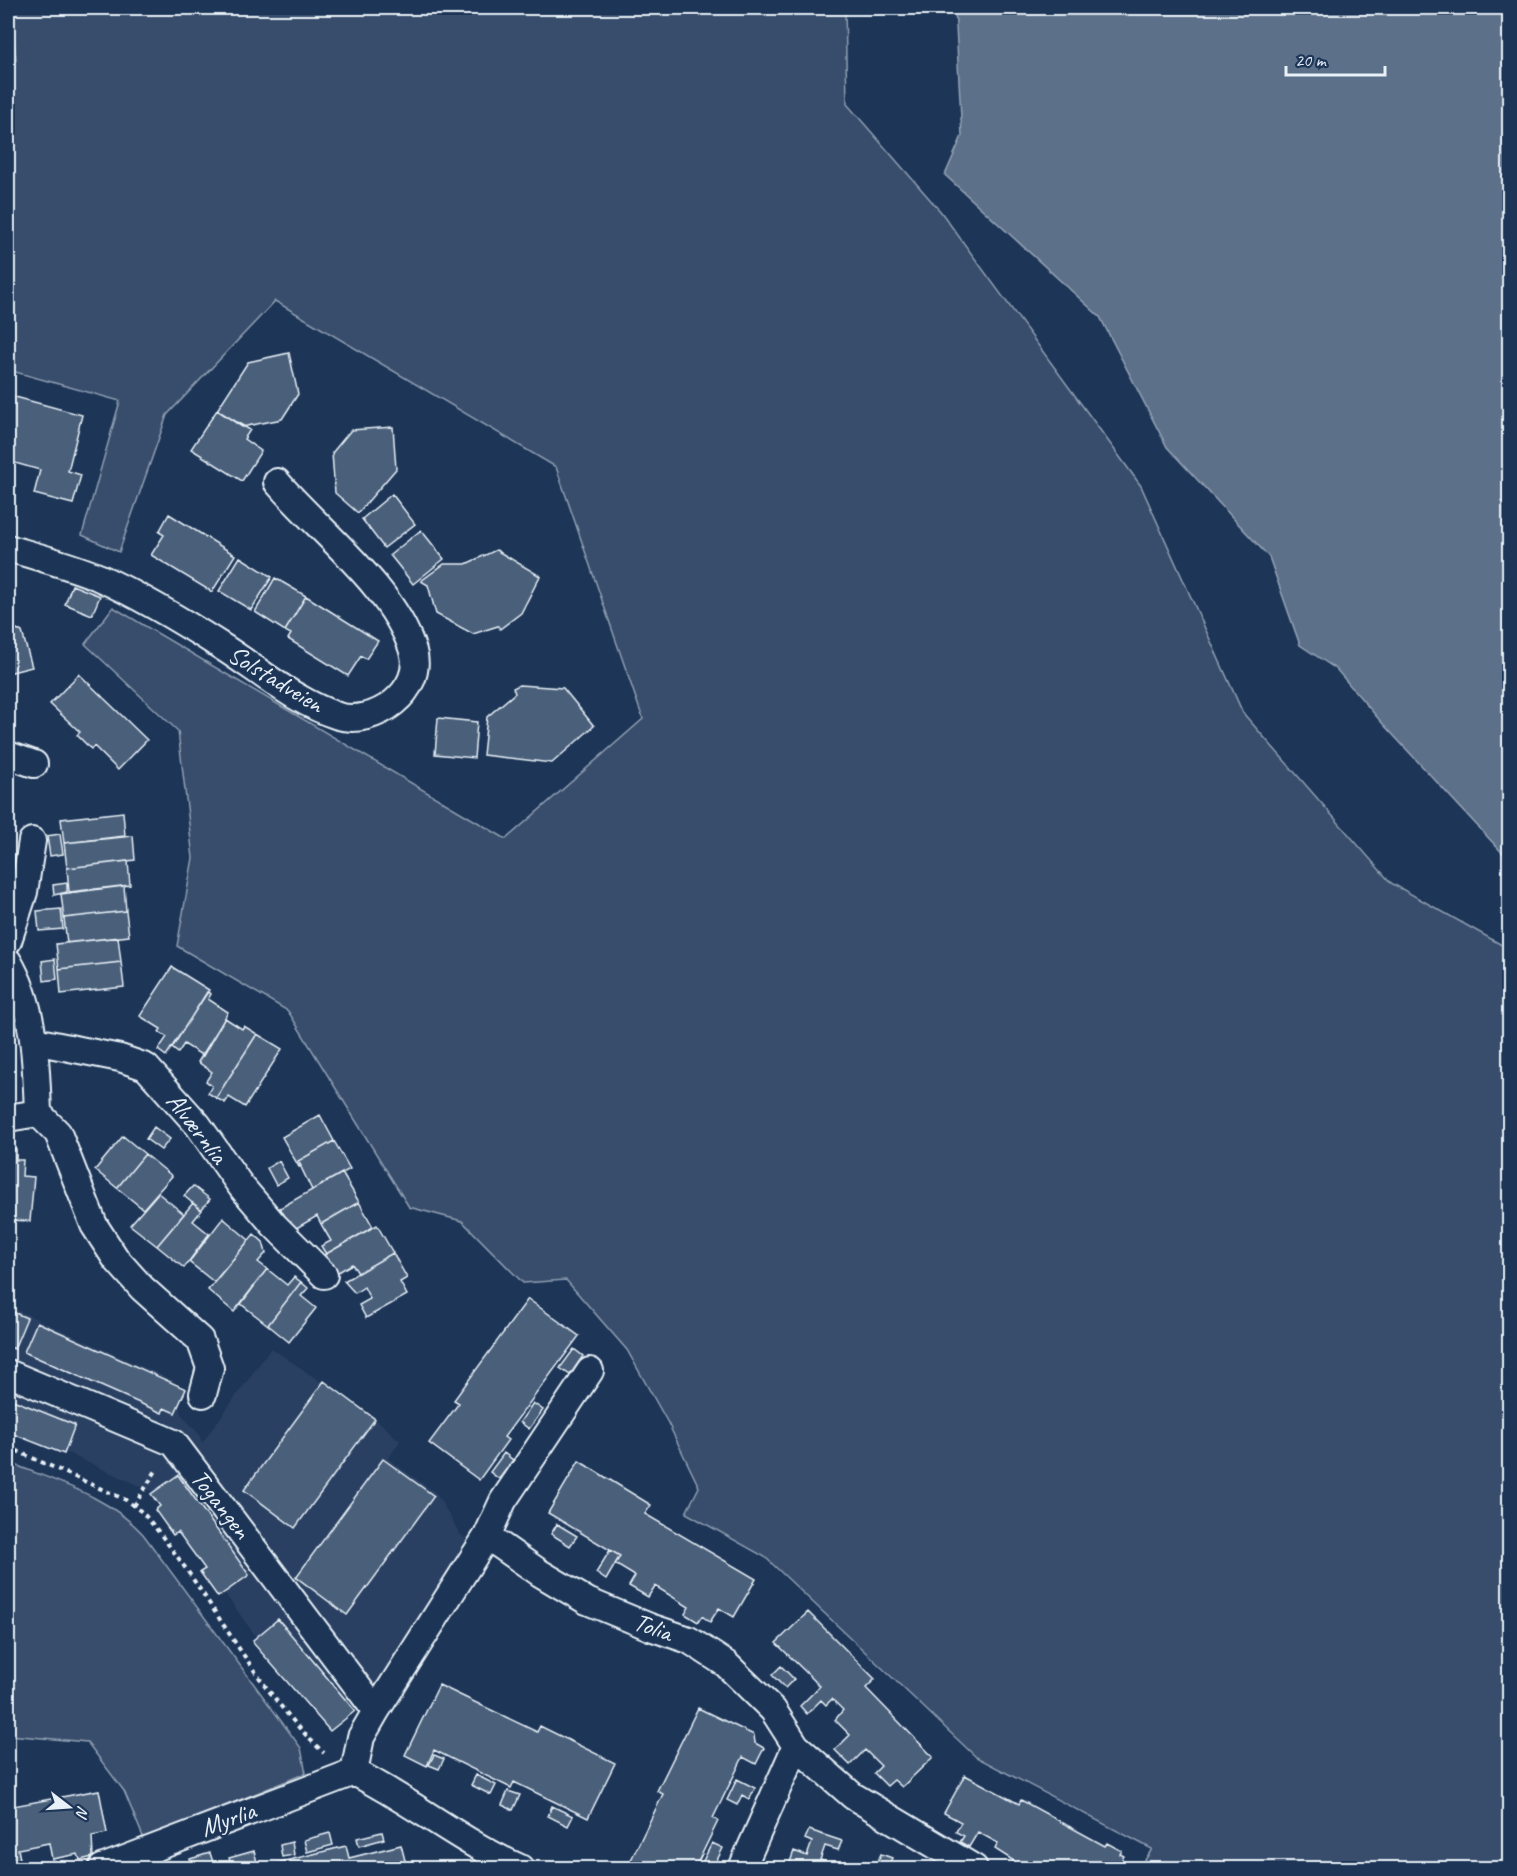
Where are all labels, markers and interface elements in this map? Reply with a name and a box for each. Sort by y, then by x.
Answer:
scale bar [1286,39,1385,77]
text: 20 m [1295,49,1328,71]
street label: Solstadveien [222,638,331,721]
street label: Alværnlia [159,1086,236,1172]
street label: Togangen [184,1463,259,1546]
street label: Tolia [629,1605,679,1650]
north arrow [39,1777,99,1837]
street label: Myrlia [196,1793,262,1844]
text: N [70,1803,93,1822]

